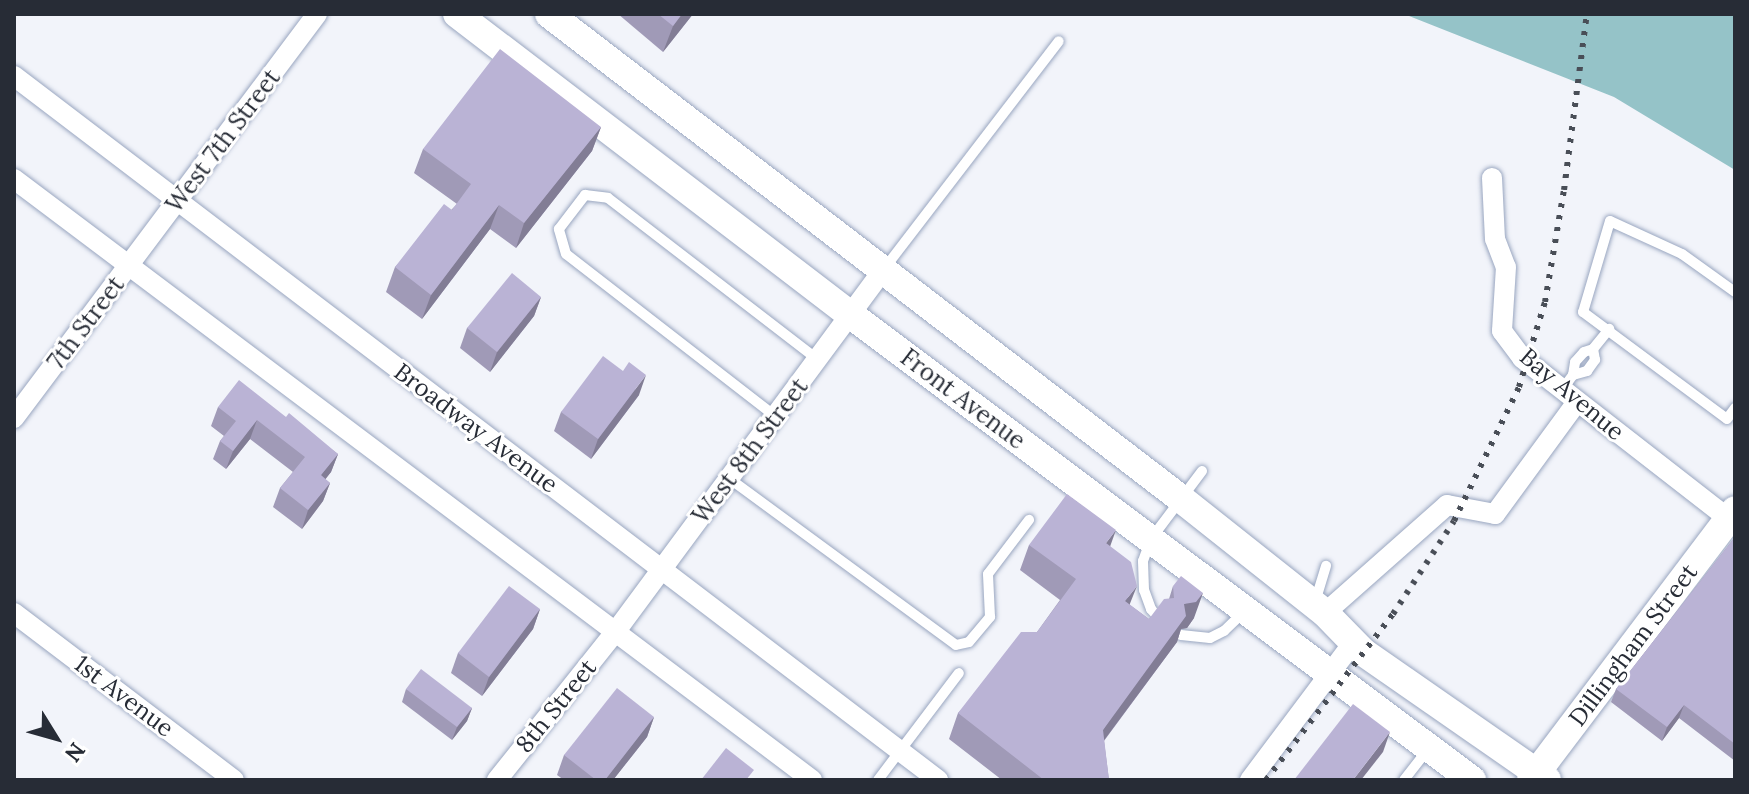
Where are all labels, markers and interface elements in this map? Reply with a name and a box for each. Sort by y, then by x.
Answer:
street label: West 7th Street [160,64,286,218]
street label: 7th Street [42,271,130,375]
street label: Bay Avenue [1514,342,1630,446]
street label: Front Avenue [895,343,1031,455]
street label: Broadway Avenue [389,357,563,499]
street label: West 8th Street [686,373,814,529]
street label: Dillingham Street [1563,558,1703,732]
street label: 1st Avenue [69,649,179,743]
street label: 8th Street [510,654,602,758]
north arrow [16,698,96,778]
text: N [59,737,91,768]

